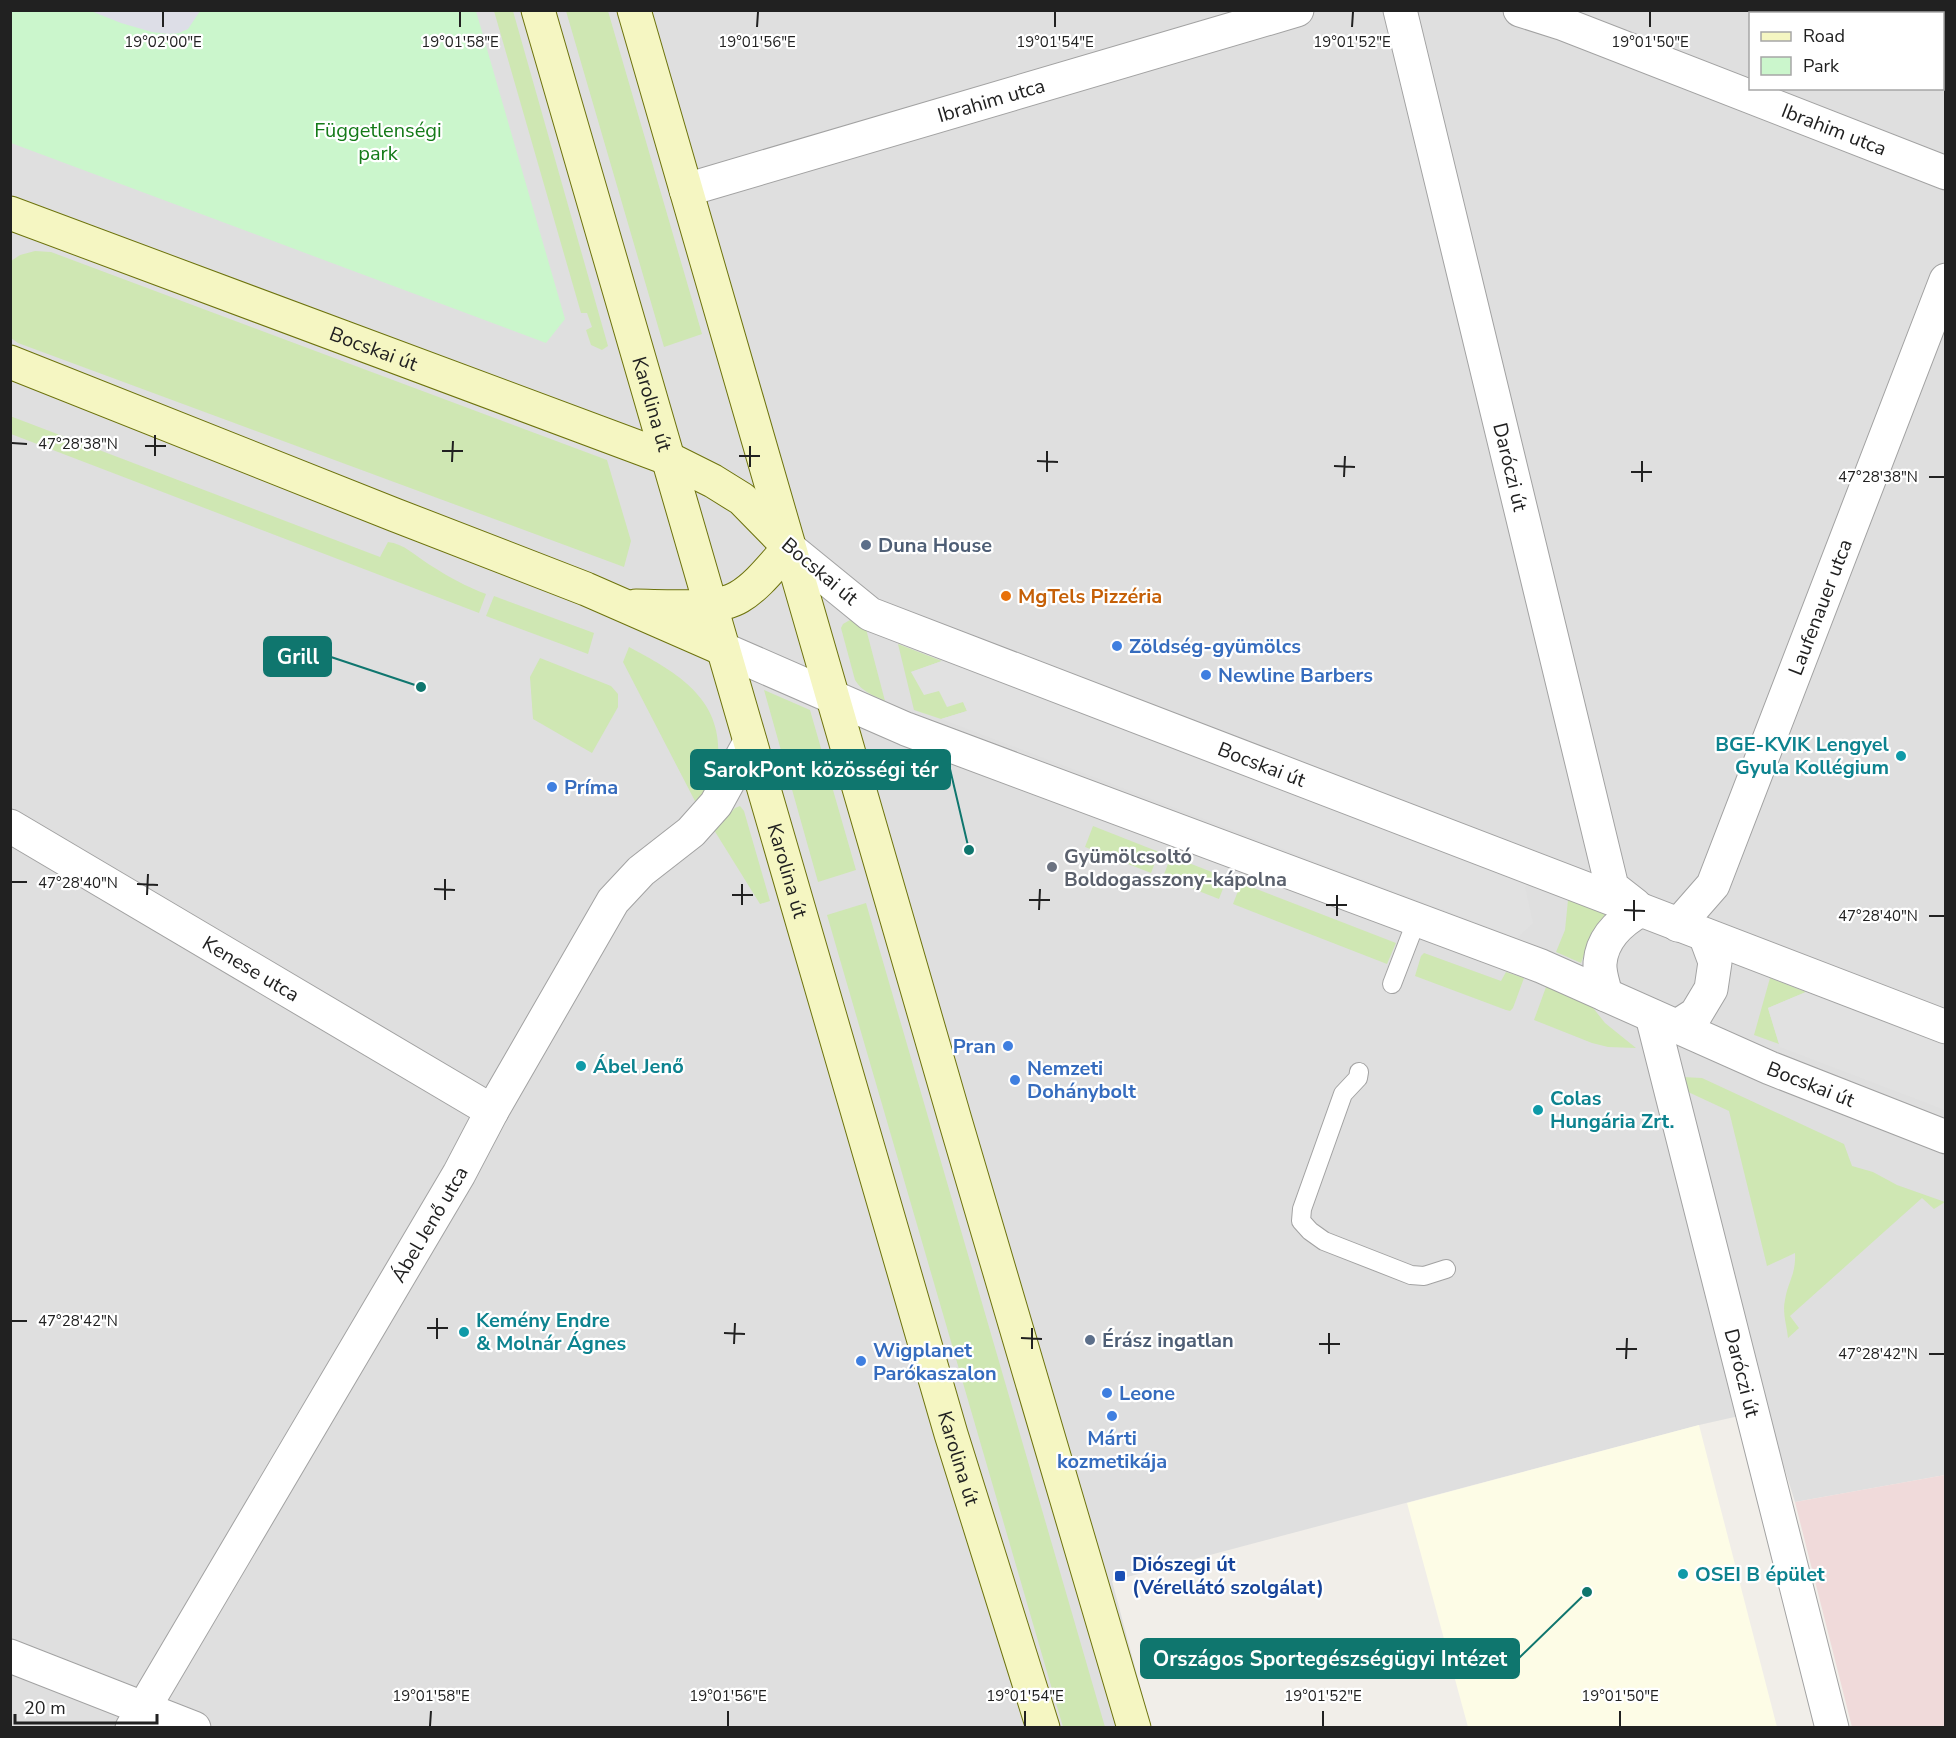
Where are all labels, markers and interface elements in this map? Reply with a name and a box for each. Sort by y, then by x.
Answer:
legend [1749,12,1944,90]
text: Road [1803,24,1845,48]
text: 19°02'00"E [124,32,202,52]
text: 19°01'58"E [421,32,499,52]
text: 19°01'56"E [718,32,796,52]
text: 19°01'54"E [1016,32,1094,52]
text: 19°01'52"E [1313,32,1391,52]
text: 19°01'50"E [1611,32,1689,52]
text: Park [1803,54,1840,78]
street label: Ibrahim utca [934,72,1048,129]
street label: Ibrahim utca [1777,97,1890,162]
park label: Függetlenségi park [314,117,442,167]
street label: Bocskai út [326,320,422,378]
street label: Karolina út [625,353,679,455]
street label: Daróczi út [1486,420,1534,515]
text: 47°28'38"N [38,434,118,454]
text: 47°28'38"N [1838,467,1918,487]
street label: Bocskai út [776,531,864,612]
place label: Duna House [878,532,992,559]
street label: Laufenauer utca [1782,535,1859,679]
marker: Duna House [859,538,873,552]
place label: MgTels Pizzéria [1018,583,1162,610]
marker: MgTels Pizzéria [999,589,1013,603]
place label: Zöldség-gyümölcs [1129,633,1301,660]
callout: Grill [264,637,331,676]
marker: Zöldség-gyümölcs [1110,639,1124,653]
text: Grill [277,643,320,671]
place label: Newline Barbers [1218,662,1373,689]
marker: Newline Barbers [1199,668,1213,682]
place label: BGE-KVIK Lengyel Gyula Kollégium [1715,731,1890,781]
street label: Bocskai út [1214,736,1310,794]
marker: BGE-KVIK Lengyel Gyula Kollégium [1894,749,1908,763]
callout: SarokPont közösségi tér [691,750,950,789]
text: SarokPont közösségi tér [703,756,939,784]
place label: Príma [564,774,618,801]
marker: Príma [545,780,559,794]
street label: Karolina út [761,820,814,922]
place label: Gyümölcsoltó Boldogasszony-kápolna [1064,843,1287,893]
marker: Gyümölcsoltó Boldogasszony-kápolna [1045,860,1059,874]
text: 47°28'40"N [38,873,118,893]
text: 47°28'40"N [1838,906,1918,926]
street label: Kenese utca [197,930,304,1008]
place label: Pran [953,1033,996,1060]
marker: Pran [1001,1039,1015,1053]
place label: Ábel Jenő [593,1053,684,1080]
place label: Nemzeti Dohánybolt [1027,1055,1136,1105]
street label: Bocskai út [1763,1055,1859,1114]
marker: Ábel Jenő [574,1059,588,1073]
marker: Nemzeti Dohánybolt [1008,1073,1022,1087]
place label: Colas Hungária Zrt. [1550,1085,1675,1135]
marker: Colas Hungária Zrt. [1531,1103,1545,1117]
street label: Ábel Jenő utca [385,1162,475,1288]
place label: Kemény Endre & Molnár Ágnes [476,1307,626,1357]
text: 47°28'42"N [38,1311,118,1331]
marker: Kemény Endre & Molnár Ágnes [457,1325,471,1339]
street label: Daróczi út [1718,1326,1766,1421]
place label: Érász ingatlan [1102,1327,1234,1354]
marker: Érász ingatlan [1083,1333,1097,1347]
place label: Wigplanet Parókaszalon [873,1337,997,1387]
text: 47°28'42"N [1838,1344,1918,1364]
marker: Wigplanet Parókaszalon [854,1354,868,1368]
place label: Leone [1119,1380,1175,1407]
marker: Leone [1100,1386,1114,1400]
street label: Karolina út [931,1408,986,1510]
marker: Márti kozmetikája [1105,1409,1119,1423]
place label: Márti kozmetikája [1057,1425,1167,1475]
place label: Diószegi út (Vérellátó szolgálat) [1132,1551,1324,1601]
place label: OSEI B épület [1695,1561,1825,1588]
marker: OSEI B épület [1676,1567,1690,1581]
marker: Diószegi út (Vérellátó szolgálat) [1113,1569,1127,1583]
callout: Országos Sportegészségügyi Intézet [1141,1639,1519,1678]
text: Országos Sportegészségügyi Intézet [1153,1645,1508,1673]
text: 19°01'58"E [392,1686,470,1706]
text: 19°01'56"E [689,1686,767,1706]
text: 19°01'54"E [986,1686,1064,1706]
text: 19°01'52"E [1284,1686,1362,1706]
text: 19°01'50"E [1581,1686,1659,1706]
scale bar [15,1687,158,1725]
text: 20 m [24,1696,66,1720]

